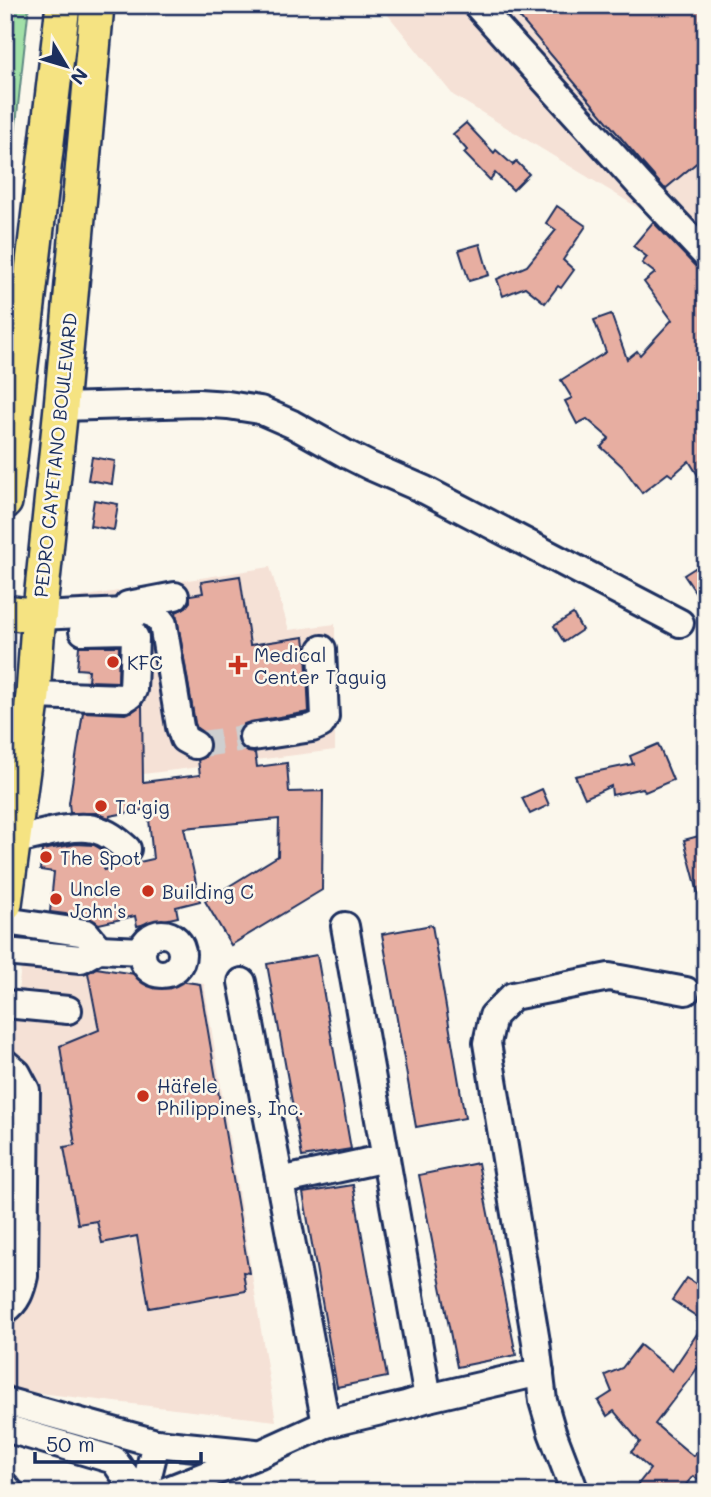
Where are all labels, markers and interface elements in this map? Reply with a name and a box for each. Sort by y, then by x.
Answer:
north arrow [32,32,102,102]
text: N [66,63,94,90]
street label: PEDRO CAYETANO BOULEVARD [28,312,82,598]
place label: Medical Center Taguig [254,642,386,689]
place label: KFC [127,650,163,675]
marker: KFC [105,654,121,670]
marker: Medical Center Taguig [228,655,248,675]
place label: Ta'gig [115,794,169,819]
marker: Ta'gig [93,798,109,814]
place label: The Spot [60,845,141,870]
marker: The Spot [38,849,54,865]
place label: Uncle John's [70,876,126,923]
place label: Building C [162,879,254,904]
marker: Building C [140,883,156,899]
marker: Uncle John's [48,891,64,907]
place label: Häfele Philippines, Inc. [157,1073,304,1120]
marker: Häfele Philippines, Inc. [135,1088,151,1104]
scale bar [35,1420,201,1464]
text: 50 m [46,1430,95,1457]

